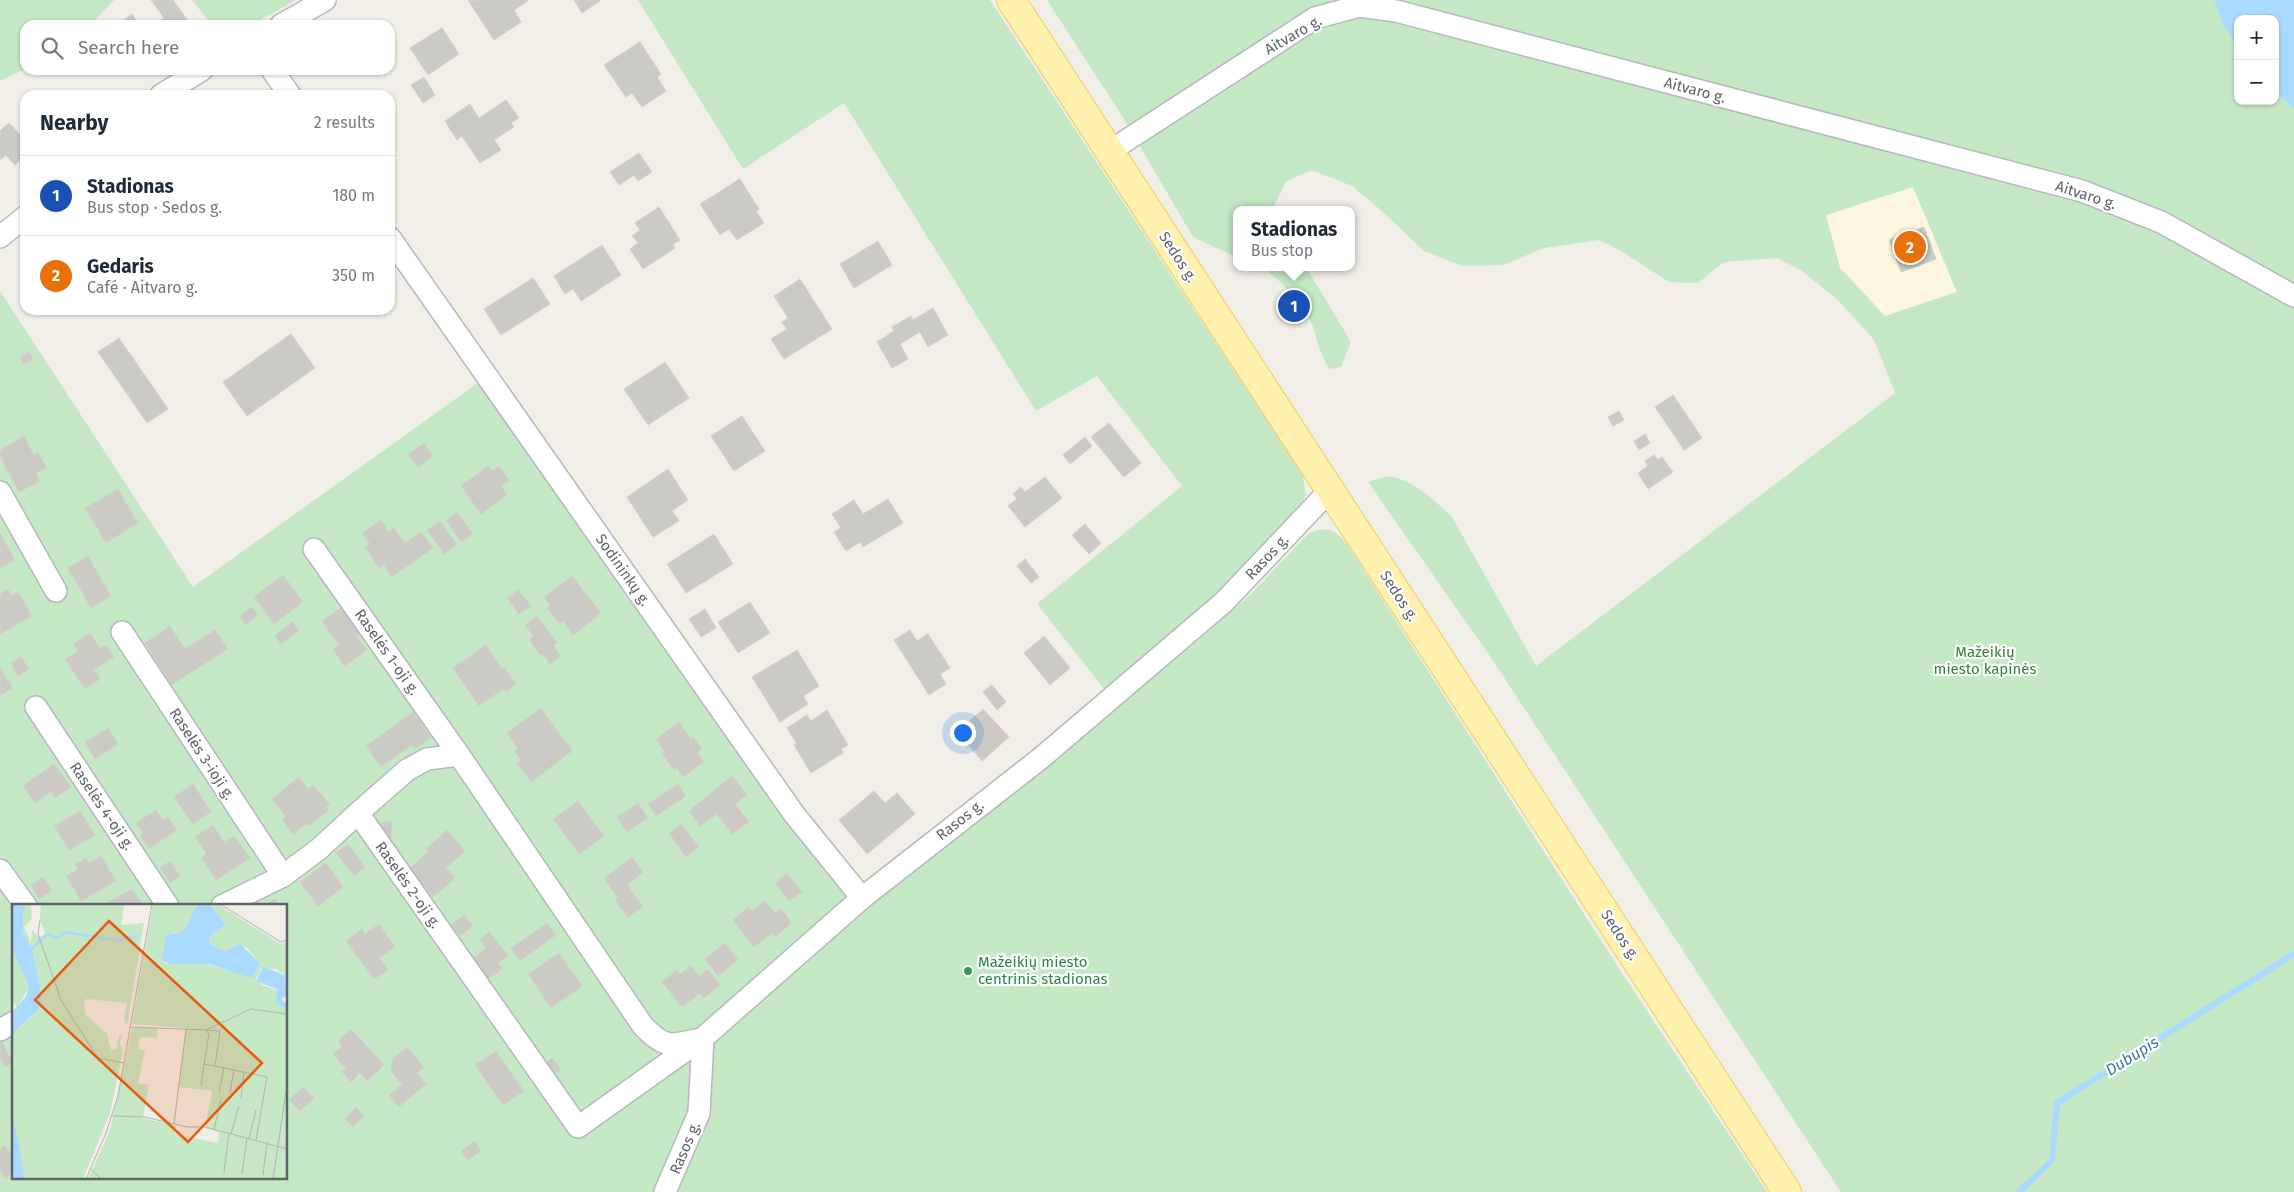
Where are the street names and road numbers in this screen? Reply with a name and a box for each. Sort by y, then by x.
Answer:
street label: Aitvaro g. [1261,11,1325,59]
street label: Aitvaro g. [1662,73,1728,107]
street label: Aitvaro g. [2053,177,2119,213]
street label: Sedos g. [1155,228,1201,286]
street label: Sodininkų g. [592,531,654,609]
street label: Rasos g. [1242,531,1292,583]
street label: Sedos g. [1376,567,1422,625]
street label: Raselės 1-oji g. [351,606,423,698]
street label: Raselės 3-ioji g. [166,705,238,803]
street label: Raselės 4-oji g. [66,759,138,853]
street label: Rasos g. [933,796,987,844]
street label: Raselės 2-oji g. [371,838,445,932]
street label: Sedos g. [1597,906,1643,964]
street label: Rasos g. [666,1119,704,1177]

